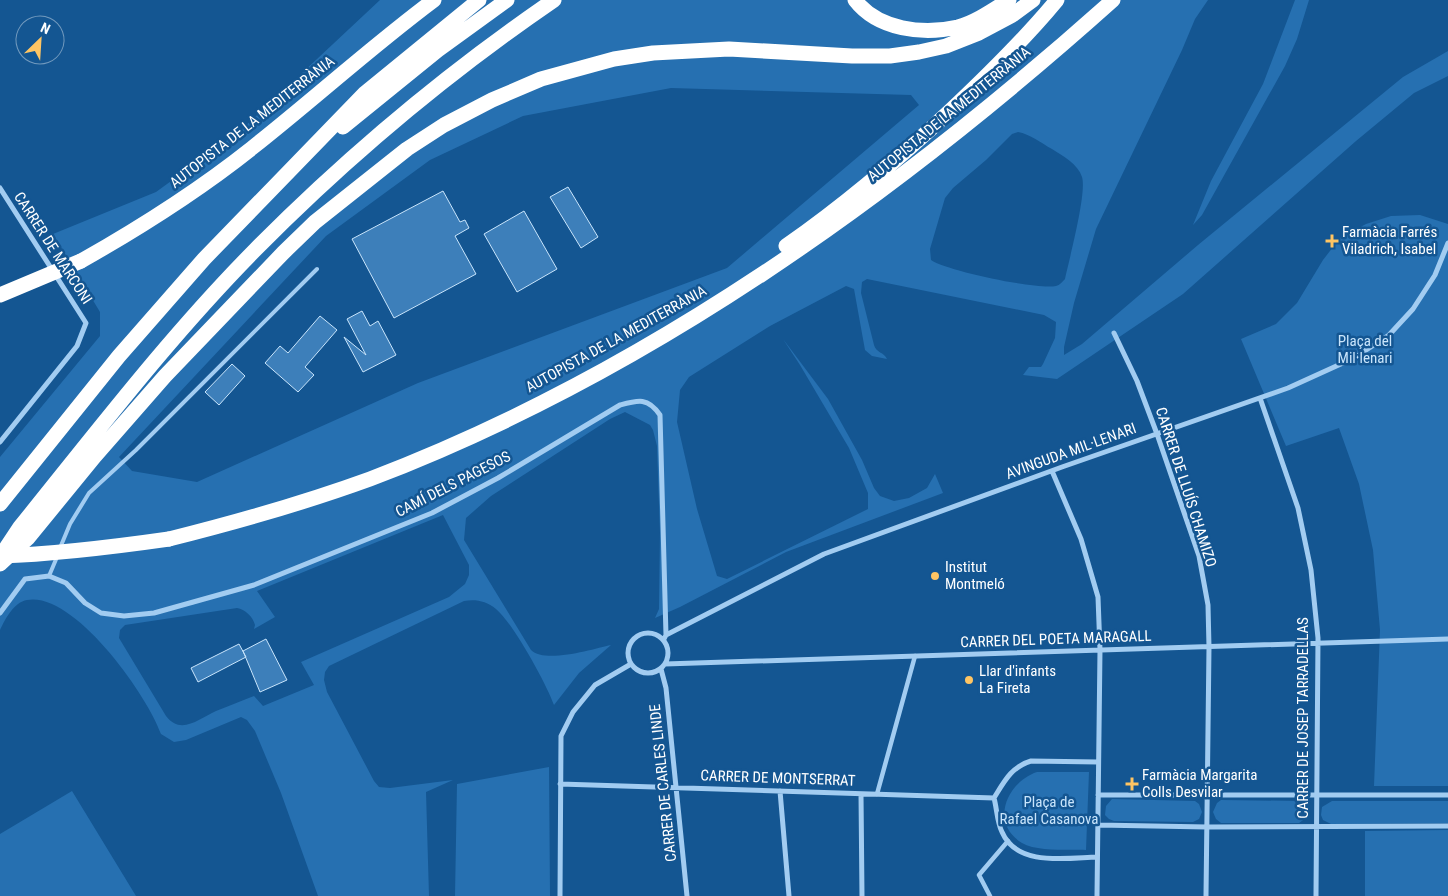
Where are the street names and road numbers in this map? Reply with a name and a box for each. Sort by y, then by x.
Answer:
street label: AUTOPISTA DE LA MEDITERRÀNIA [864,43,1034,185]
street label: AUTOPISTA DE LA MEDITERRÀNIA [166,52,338,192]
street label: CARRER DE MARCONI [10,189,96,307]
street label: AUTOPISTA DE LA MEDITERRÀNIA [522,281,710,396]
street label: CARRER DE LLUÍS CHAMIZO [1152,405,1220,569]
street label: AVINGUDA MIL·LENARI [1003,419,1139,483]
street label: CAMÍ DELS PAGESOS [392,447,514,521]
street label: CARRER DE JOSEP TARRADELLAS [1294,617,1312,819]
street label: CARRER DEL POETA MARAGALL [960,627,1152,651]
street label: CARRER DE CARLES LINDE [646,703,680,863]
street label: CARRER DE MONTSERRAT [700,766,856,790]

